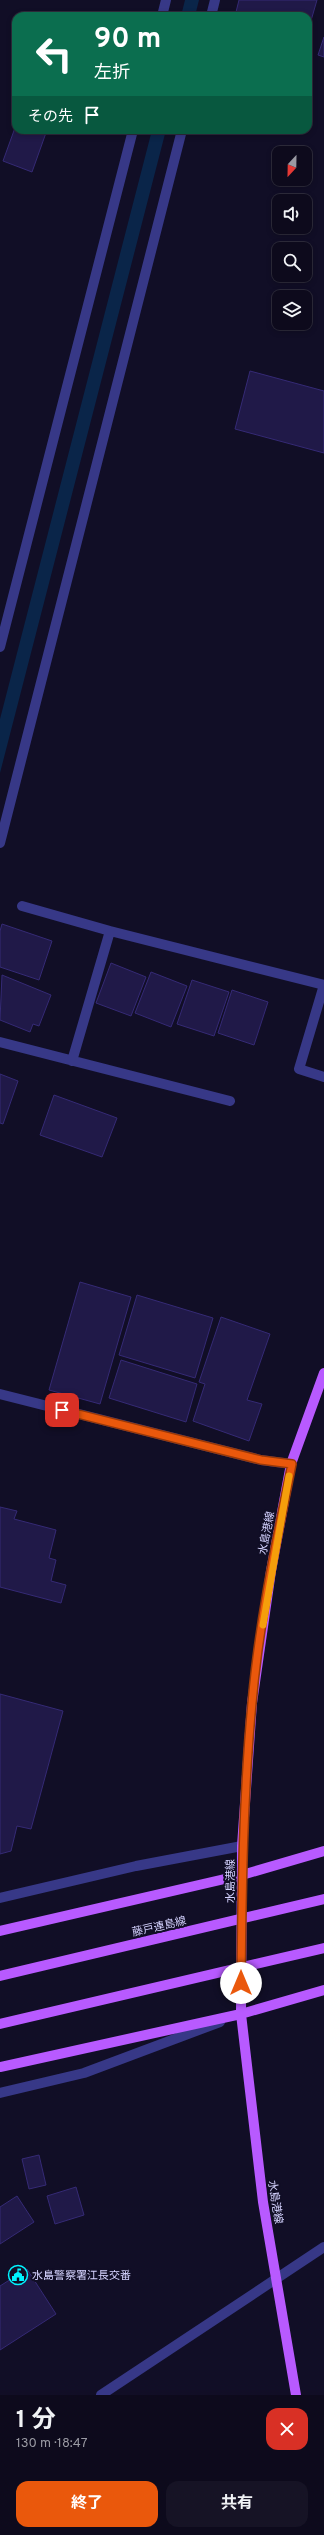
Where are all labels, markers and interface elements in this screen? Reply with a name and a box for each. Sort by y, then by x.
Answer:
text: 90 m [94,22,161,58]
icon: left [28,28,80,80]
text: 左折 [94,62,130,85]
icon: arrive [81,104,103,126]
text: その先 [28,108,73,127]
north arrow [272,146,312,186]
map controls [272,146,312,330]
button: sound [272,194,312,234]
button: search [272,242,312,282]
button: layers [272,290,312,330]
pin [45,1393,79,1427]
icon: arrive [51,1399,73,1421]
street label: 水島港線 [256,1510,278,1556]
street label: 水島港線 [224,1859,238,1903]
street label: 藤戸連島線 [131,1914,188,1940]
position arrow [220,1962,262,2004]
street label: 水島港線 [265,2179,285,2225]
public building icon: 水島警察署江長交番 [7,2264,29,2286]
place label: 水島警察署江長交番 [32,2269,131,2283]
text: 1 分 [16,2406,56,2436]
button: close [266,2408,308,2450]
text: 130 m · 18:47 [16,2436,88,2452]
button: 終了 [16,2481,158,2527]
button: 共有 [166,2481,308,2527]

